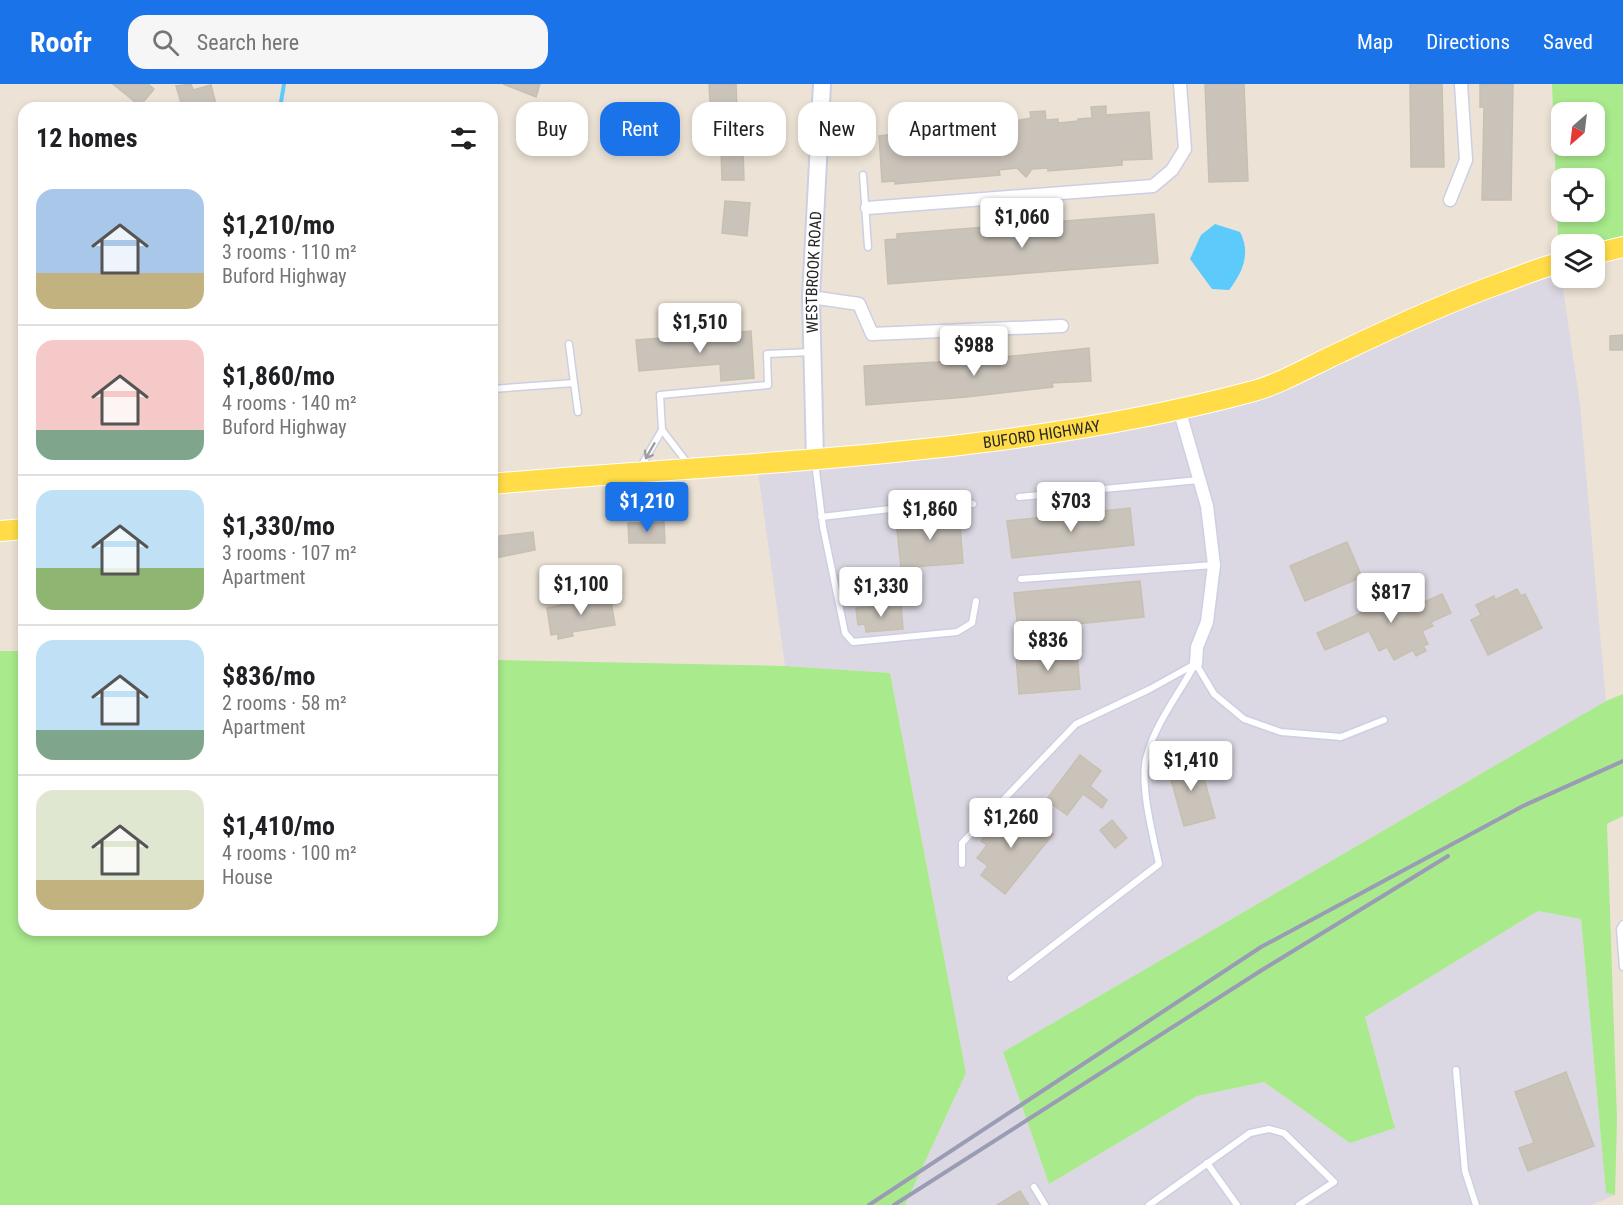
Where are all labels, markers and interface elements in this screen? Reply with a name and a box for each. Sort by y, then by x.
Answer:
search box [128,15,548,69]
text: Roofr [30,26,92,59]
icon: search [149,26,182,59]
text: Search here [197,30,299,55]
text: Map [1357,30,1393,54]
text: Directions [1426,30,1510,54]
text: Saved [1543,30,1593,54]
chip: Buy [516,102,588,156]
chip: Rent [600,102,680,156]
chip: Filters [692,102,786,156]
chip: New [798,102,876,156]
chip: Apartment [888,102,1018,156]
north arrow [1551,102,1605,156]
map controls [1551,102,1605,288]
icon: filters [447,122,480,155]
text: 12 homes [36,123,138,153]
button: locate [1551,168,1605,222]
pin: $1,060 [973,198,1071,249]
text: $1,060 [994,205,1050,229]
text: $1,210/mo [222,210,335,240]
street label: WESTBROOK ROAD [802,211,825,333]
icon: home [84,213,156,285]
button: layers [1551,234,1605,288]
text: 3 rooms · 110 m² [222,240,357,264]
text: Buford Highway [222,264,347,288]
pin: $1,510 [651,303,749,354]
text: $1,510 [672,310,728,334]
pin: $988 [938,326,1010,377]
text: $988 [954,333,994,357]
text: $1,860/mo [222,361,335,391]
icon: home [84,364,156,436]
text: 4 rooms · 140 m² [222,391,357,415]
text: Buford Highway [222,415,347,439]
street label: BUFORD HIGHWAY [982,416,1102,452]
one-way arrow [644,442,656,459]
pin: $1,210 [598,482,696,533]
pin: $703 [1035,482,1107,533]
text: $1,210 [619,489,675,513]
text: $703 [1051,489,1091,513]
pin: $1,860 [881,490,979,541]
text: $1,860 [902,497,958,521]
text: $1,330/mo [222,511,335,541]
icon: home [84,514,156,586]
text: 3 rooms · 107 m² [222,541,357,565]
text: Apartment [222,565,306,589]
pin: $1,100 [532,565,630,616]
pin: $1,330 [832,567,930,618]
text: $1,100 [553,572,609,596]
pin: $817 [1355,573,1427,624]
text: $1,330 [853,574,909,598]
text: $817 [1371,580,1411,604]
pin: $836 [1012,621,1084,672]
text: $836 [1028,628,1068,652]
text: $836/mo [222,661,315,691]
icon: home [84,664,156,736]
text: 2 rooms · 58 m² [222,691,347,715]
text: Apartment [222,715,306,739]
pin: $1,410 [1142,741,1240,792]
text: $1,410 [1163,748,1219,772]
pin: $1,260 [962,798,1060,849]
text: $1,260 [983,805,1039,829]
text: $1,410/mo [222,811,335,841]
icon: home [84,814,156,886]
text: 4 rooms · 100 m² [222,841,357,865]
text: House [222,865,273,889]

